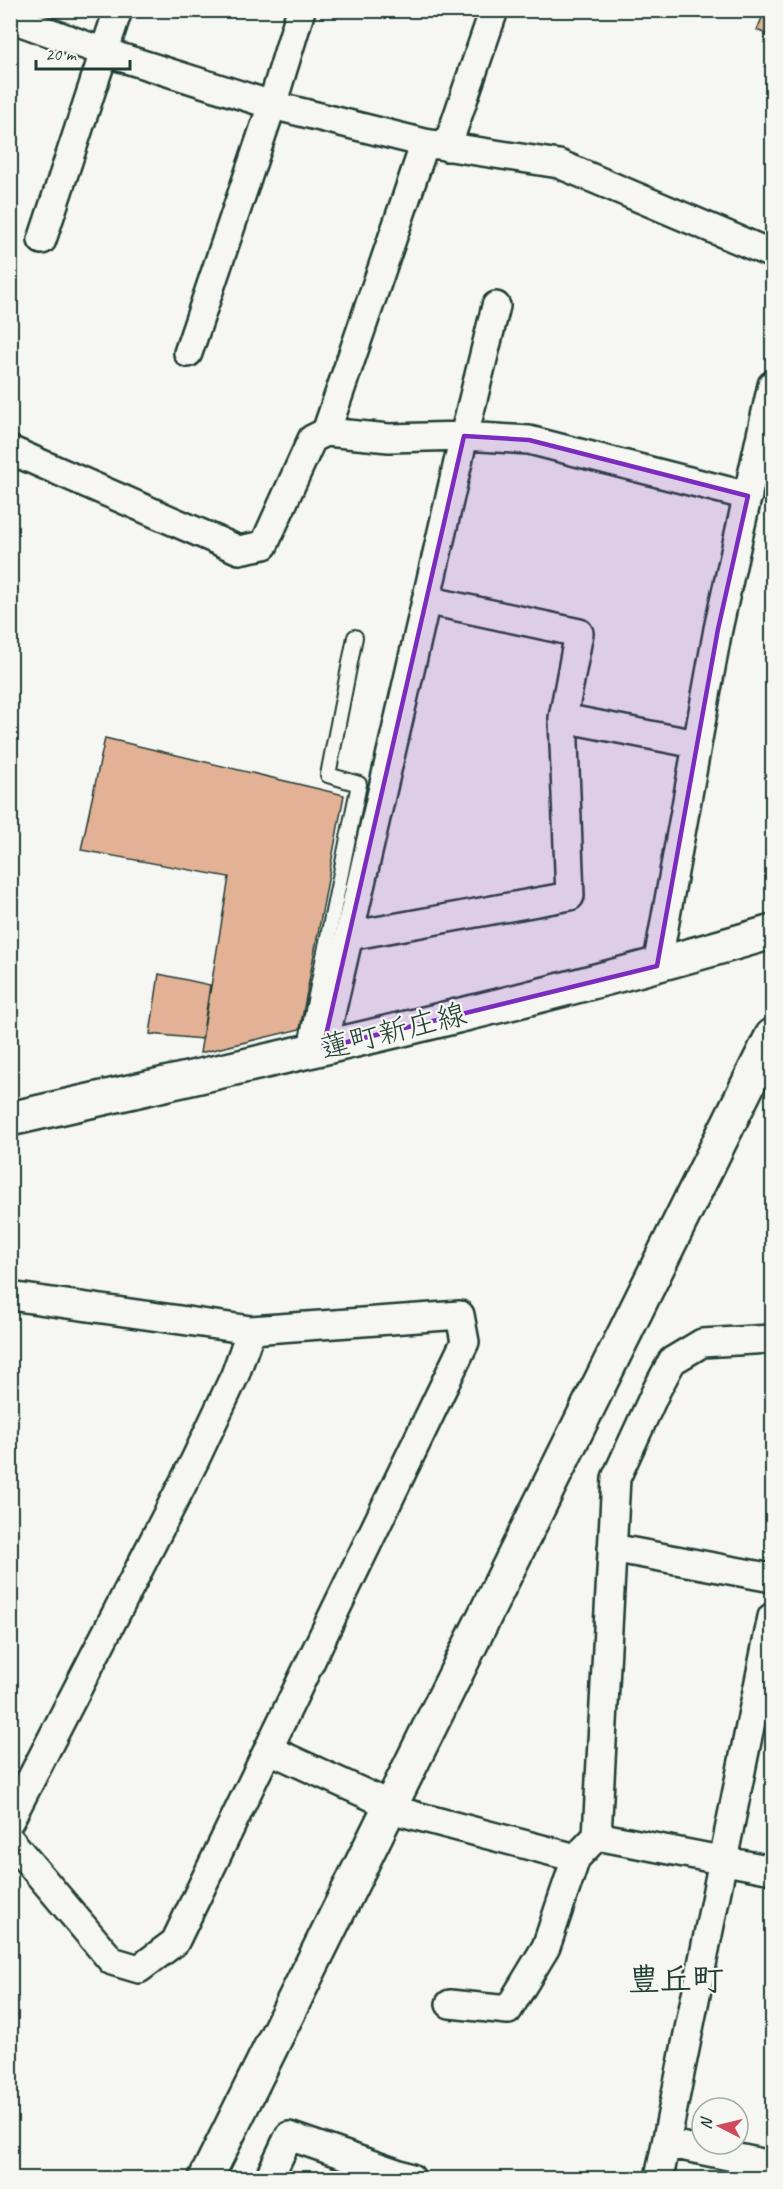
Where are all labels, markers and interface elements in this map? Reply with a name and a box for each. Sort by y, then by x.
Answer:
scale bar [36,33,130,71]
text: 20 m [45,43,78,65]
street label: 蓮町新庄線 [316,994,470,1068]
district label: 豊丘町 [628,1959,724,2000]
north arrow [690,2096,750,2156]
text: N [696,2115,717,2130]

